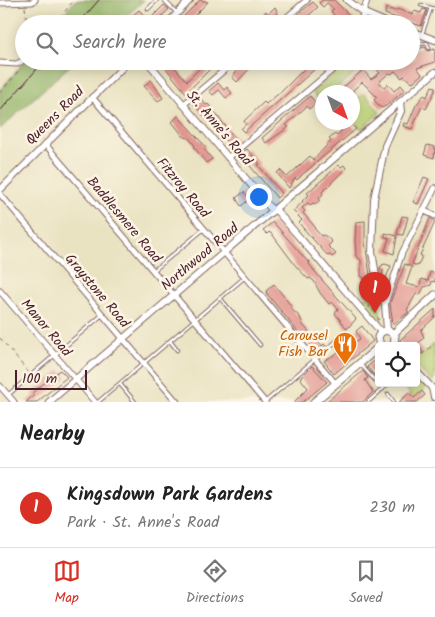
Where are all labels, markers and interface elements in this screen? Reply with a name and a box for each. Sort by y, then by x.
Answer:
search box [15,15,420,70]
text: Search here [73,28,167,58]
icon: search [33,29,61,57]
street label: Queens Road [21,81,90,150]
street label: St. Anne's Road [181,85,258,172]
north arrow [315,85,360,130]
street label: Fitzroy Road [151,153,216,224]
street label: Baddlesmere Road [81,172,168,269]
your location [246,184,272,210]
street label: Northwood Road [156,217,245,296]
street label: Graystone Road [59,249,135,334]
pin: 1 [359,272,391,313]
street label: Manor Road [15,294,77,363]
place label: Carousel Fish Bar [278,325,329,363]
restaurant icon: Carousel Fish Bar [332,331,358,365]
map controls [375,342,420,387]
button: locate [375,342,420,387]
scale bar [15,367,88,390]
text: 100 m [22,368,57,390]
text: Nearby [20,418,85,451]
text: Kingsdown Park Gardens [67,480,273,510]
text: 1 [34,495,38,520]
text: 230 m [369,495,415,520]
text: Park · St. Anne's Road [67,510,219,535]
tab: Map [53,557,81,609]
tab: Directions [186,557,244,609]
tab: Saved [349,557,382,609]

